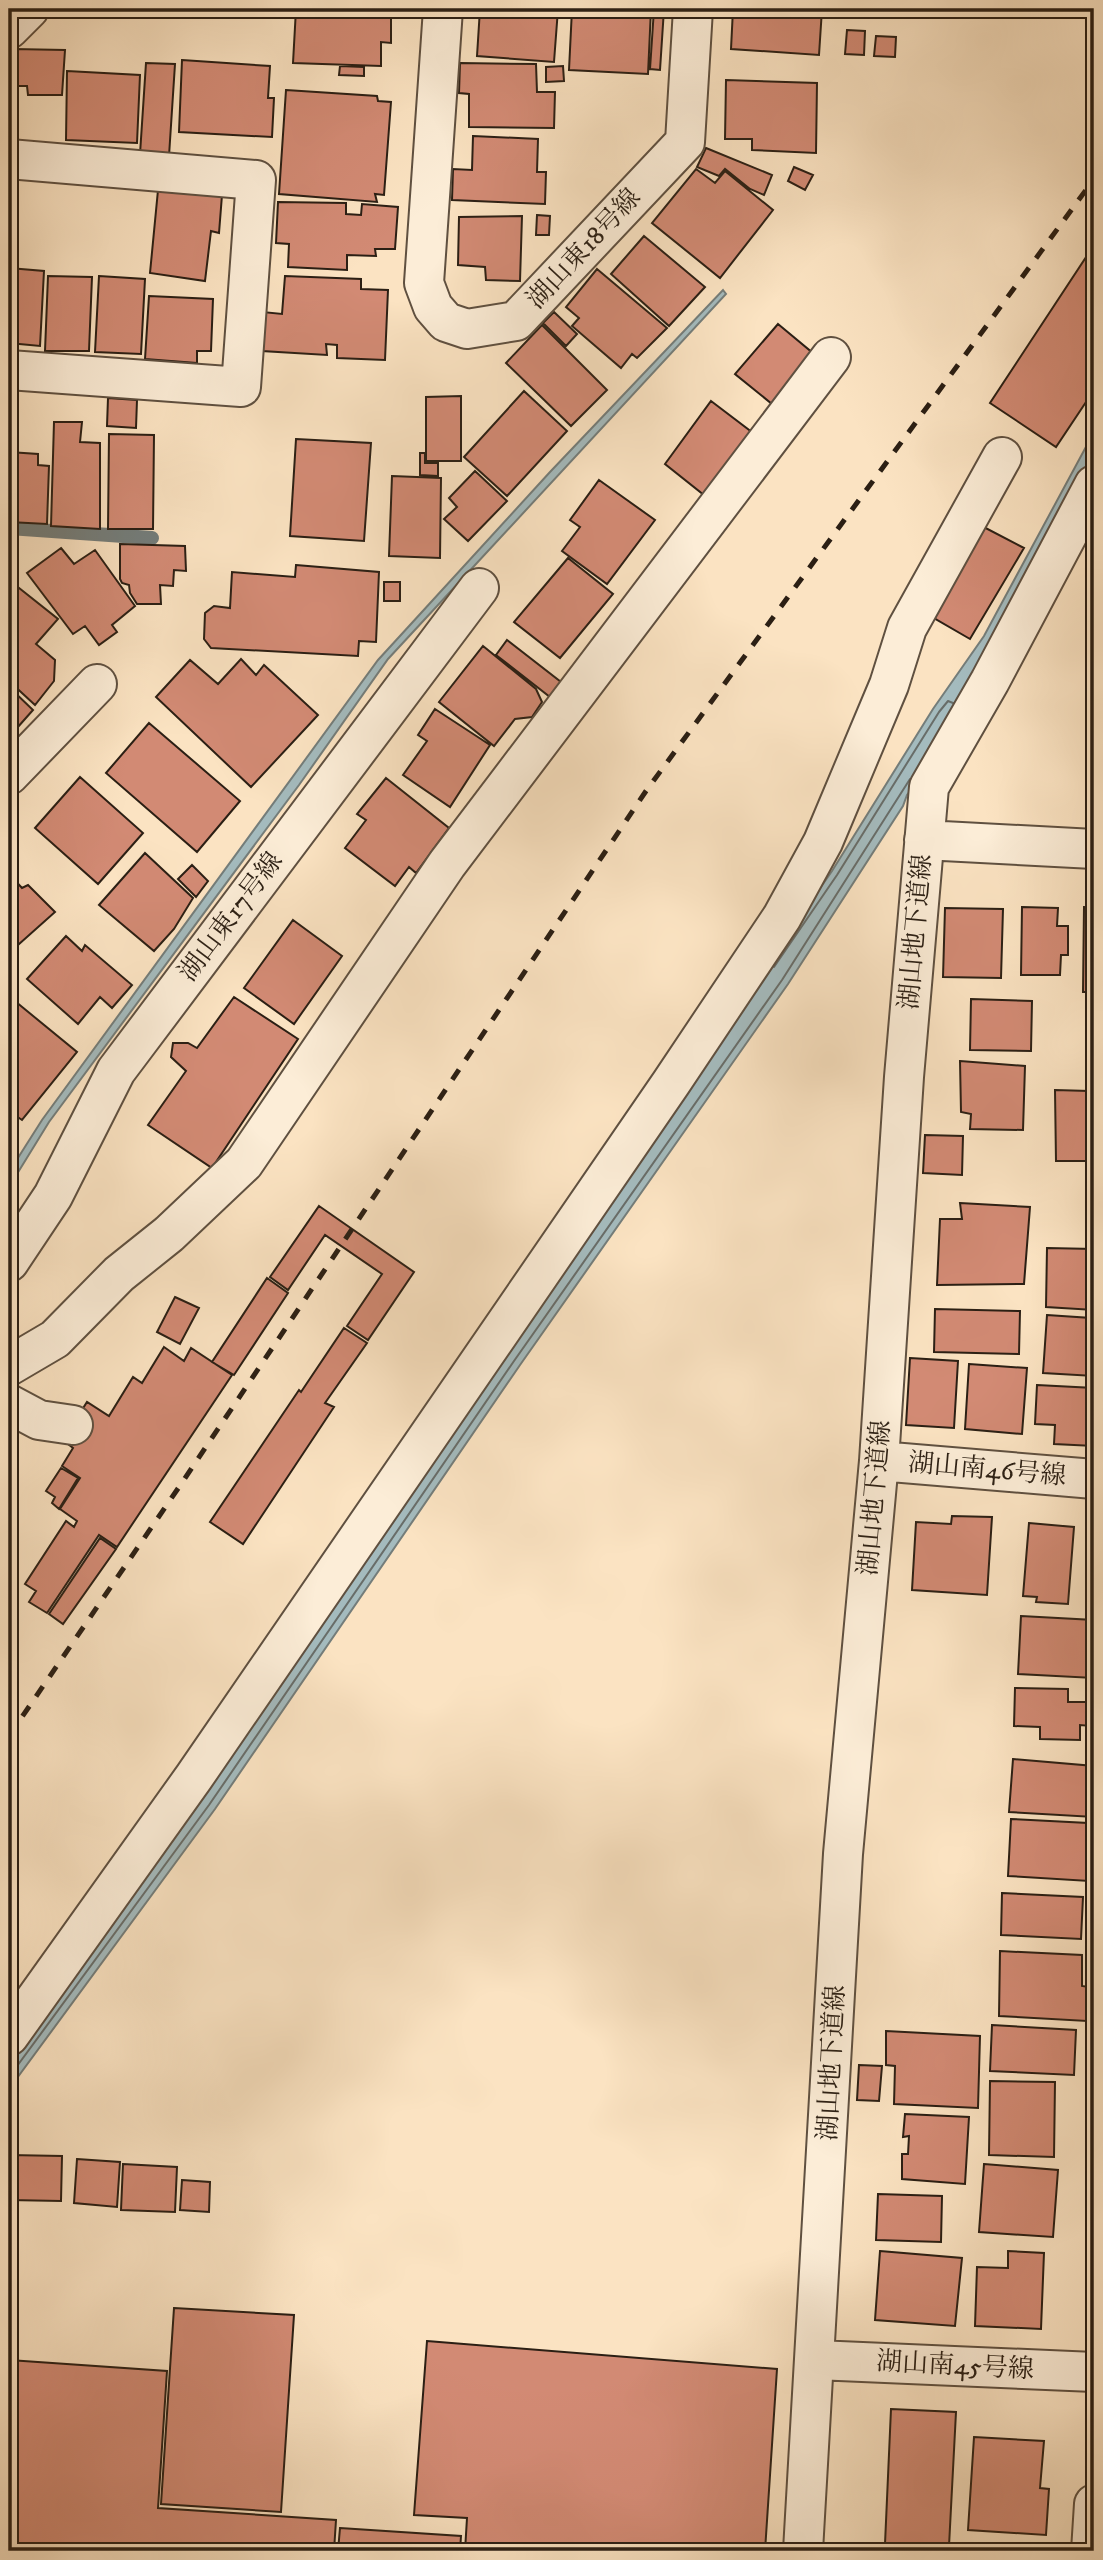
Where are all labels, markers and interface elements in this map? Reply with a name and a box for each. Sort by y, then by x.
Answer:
street label: 湖山東18号線 [520,182,648,316]
street label: 湖山東17号線 [172,846,290,988]
street label: 湖山地下道線 [893,853,939,1011]
street label: 湖山地下道線 [852,1419,898,1577]
street label: 湖山南46号線 [907,1447,1067,1493]
street label: 湖山地下道線 [811,1984,853,2142]
street label: 湖山南45号線 [875,2345,1035,2387]

